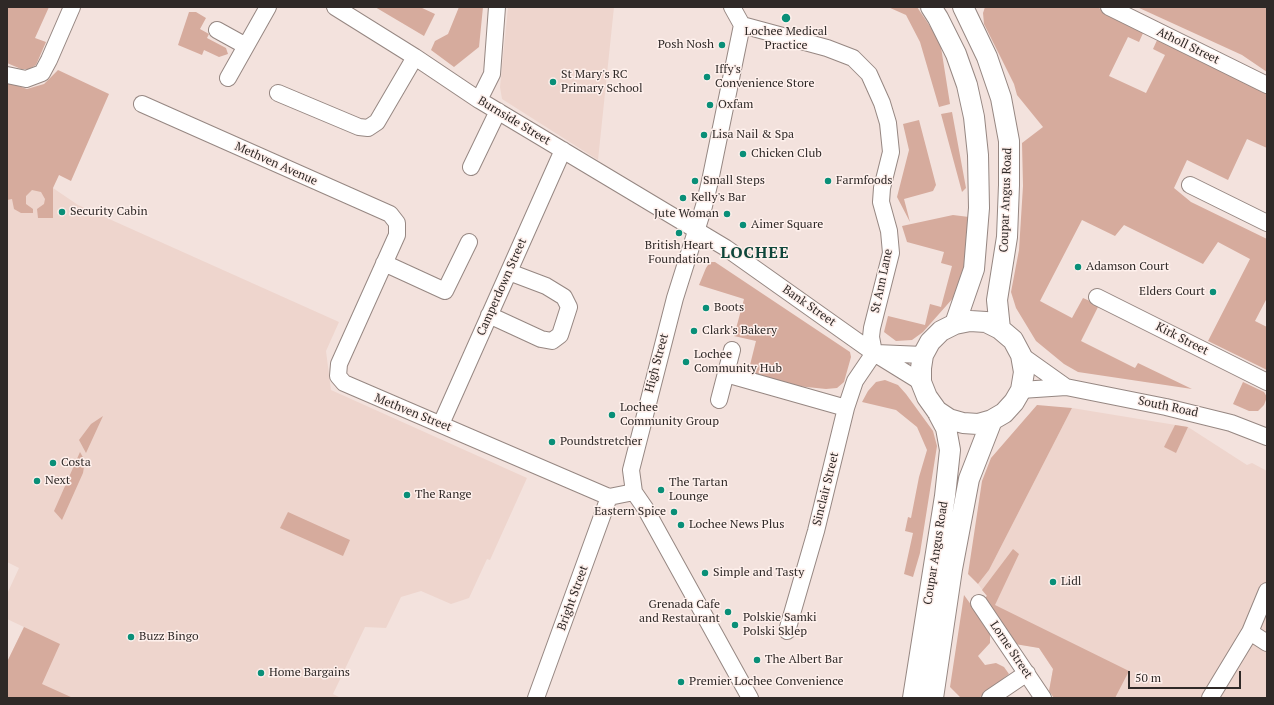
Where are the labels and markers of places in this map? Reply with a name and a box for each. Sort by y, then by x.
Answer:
marker: Lochee Medical Practice [780,12,792,24]
place label: Lochee Medical Practice [745,25,827,53]
place label: Posh Nosh [658,38,714,52]
marker: Posh Nosh [717,40,727,50]
place label: Iffy's Convenience Store [715,63,815,91]
place label: St Mary's RC Primary School [561,68,643,96]
marker: Iffy's Convenience Store [702,72,712,82]
marker: St Mary's RC Primary School [548,77,558,87]
place label: Oxfam [718,98,753,112]
marker: Oxfam [705,100,715,110]
place label: Lisa Nail & Spa [712,128,794,142]
marker: Lisa Nail & Spa [699,130,709,140]
place label: Chicken Club [751,147,822,161]
marker: Chicken Club [738,149,748,159]
place label: Small Steps [703,174,765,188]
place label: Farmfoods [836,174,893,188]
marker: Small Steps [690,176,700,186]
marker: Farmfoods [823,176,833,186]
place label: Kelly's Bar [691,191,746,205]
marker: Kelly's Bar [678,193,688,203]
place label: Security Cabin [70,205,148,219]
marker: Security Cabin [57,207,67,217]
place label: Jute Woman [654,207,719,221]
marker: Jute Woman [722,209,732,219]
place label: Aimer Square [751,218,823,232]
marker: Aimer Square [738,220,748,230]
marker: British Heart Foundation [674,228,684,238]
place label: British Heart Foundation [645,239,713,267]
place label: Adamson Court [1086,260,1169,274]
marker: Adamson Court [1073,262,1083,272]
place label: Elders Court [1139,285,1205,299]
marker: Elders Court [1208,287,1218,297]
place label: Boots [714,301,744,315]
marker: Boots [701,303,711,313]
place label: Clark's Bakery [702,324,777,338]
marker: Clark's Bakery [689,326,699,336]
place label: Lochee Community Hub [694,348,782,376]
marker: Lochee Community Hub [681,357,691,367]
place label: Lochee Community Group [620,401,719,429]
marker: Lochee Community Group [607,410,617,420]
place label: Poundstretcher [560,435,642,449]
marker: Poundstretcher [547,437,557,447]
place label: Costa [61,456,91,470]
marker: Costa [48,458,58,468]
place label: Next [45,474,70,488]
marker: Next [32,476,42,486]
place label: The Tartan Lounge [669,476,728,504]
marker: The Tartan Lounge [656,485,666,495]
place label: The Range [415,488,472,502]
marker: The Range [402,490,412,500]
place label: Eastern Spice [594,505,666,519]
marker: Eastern Spice [669,507,679,517]
place label: Lochee News Plus [689,518,784,532]
marker: Lochee News Plus [676,520,686,530]
place label: Simple and Tasty [713,566,804,580]
marker: Simple and Tasty [700,568,710,578]
place label: Lidl [1061,575,1081,589]
marker: Lidl [1048,577,1058,587]
place label: Grenada Cafe and Restaurant [639,598,720,626]
marker: Grenada Cafe and Restaurant [723,607,733,617]
place label: Polskie Samki Polski Sklep [743,611,817,639]
marker: Polskie Samki Polski Sklep [730,620,740,630]
place label: Buzz Bingo [139,630,199,644]
marker: Buzz Bingo [126,632,136,642]
place label: The Albert Bar [765,653,843,667]
marker: The Albert Bar [752,655,762,665]
place label: Home Bargains [269,666,350,680]
marker: Home Bargains [256,668,266,678]
place label: Premier Lochee Convenience [689,675,844,689]
marker: Premier Lochee Convenience [676,677,686,687]

